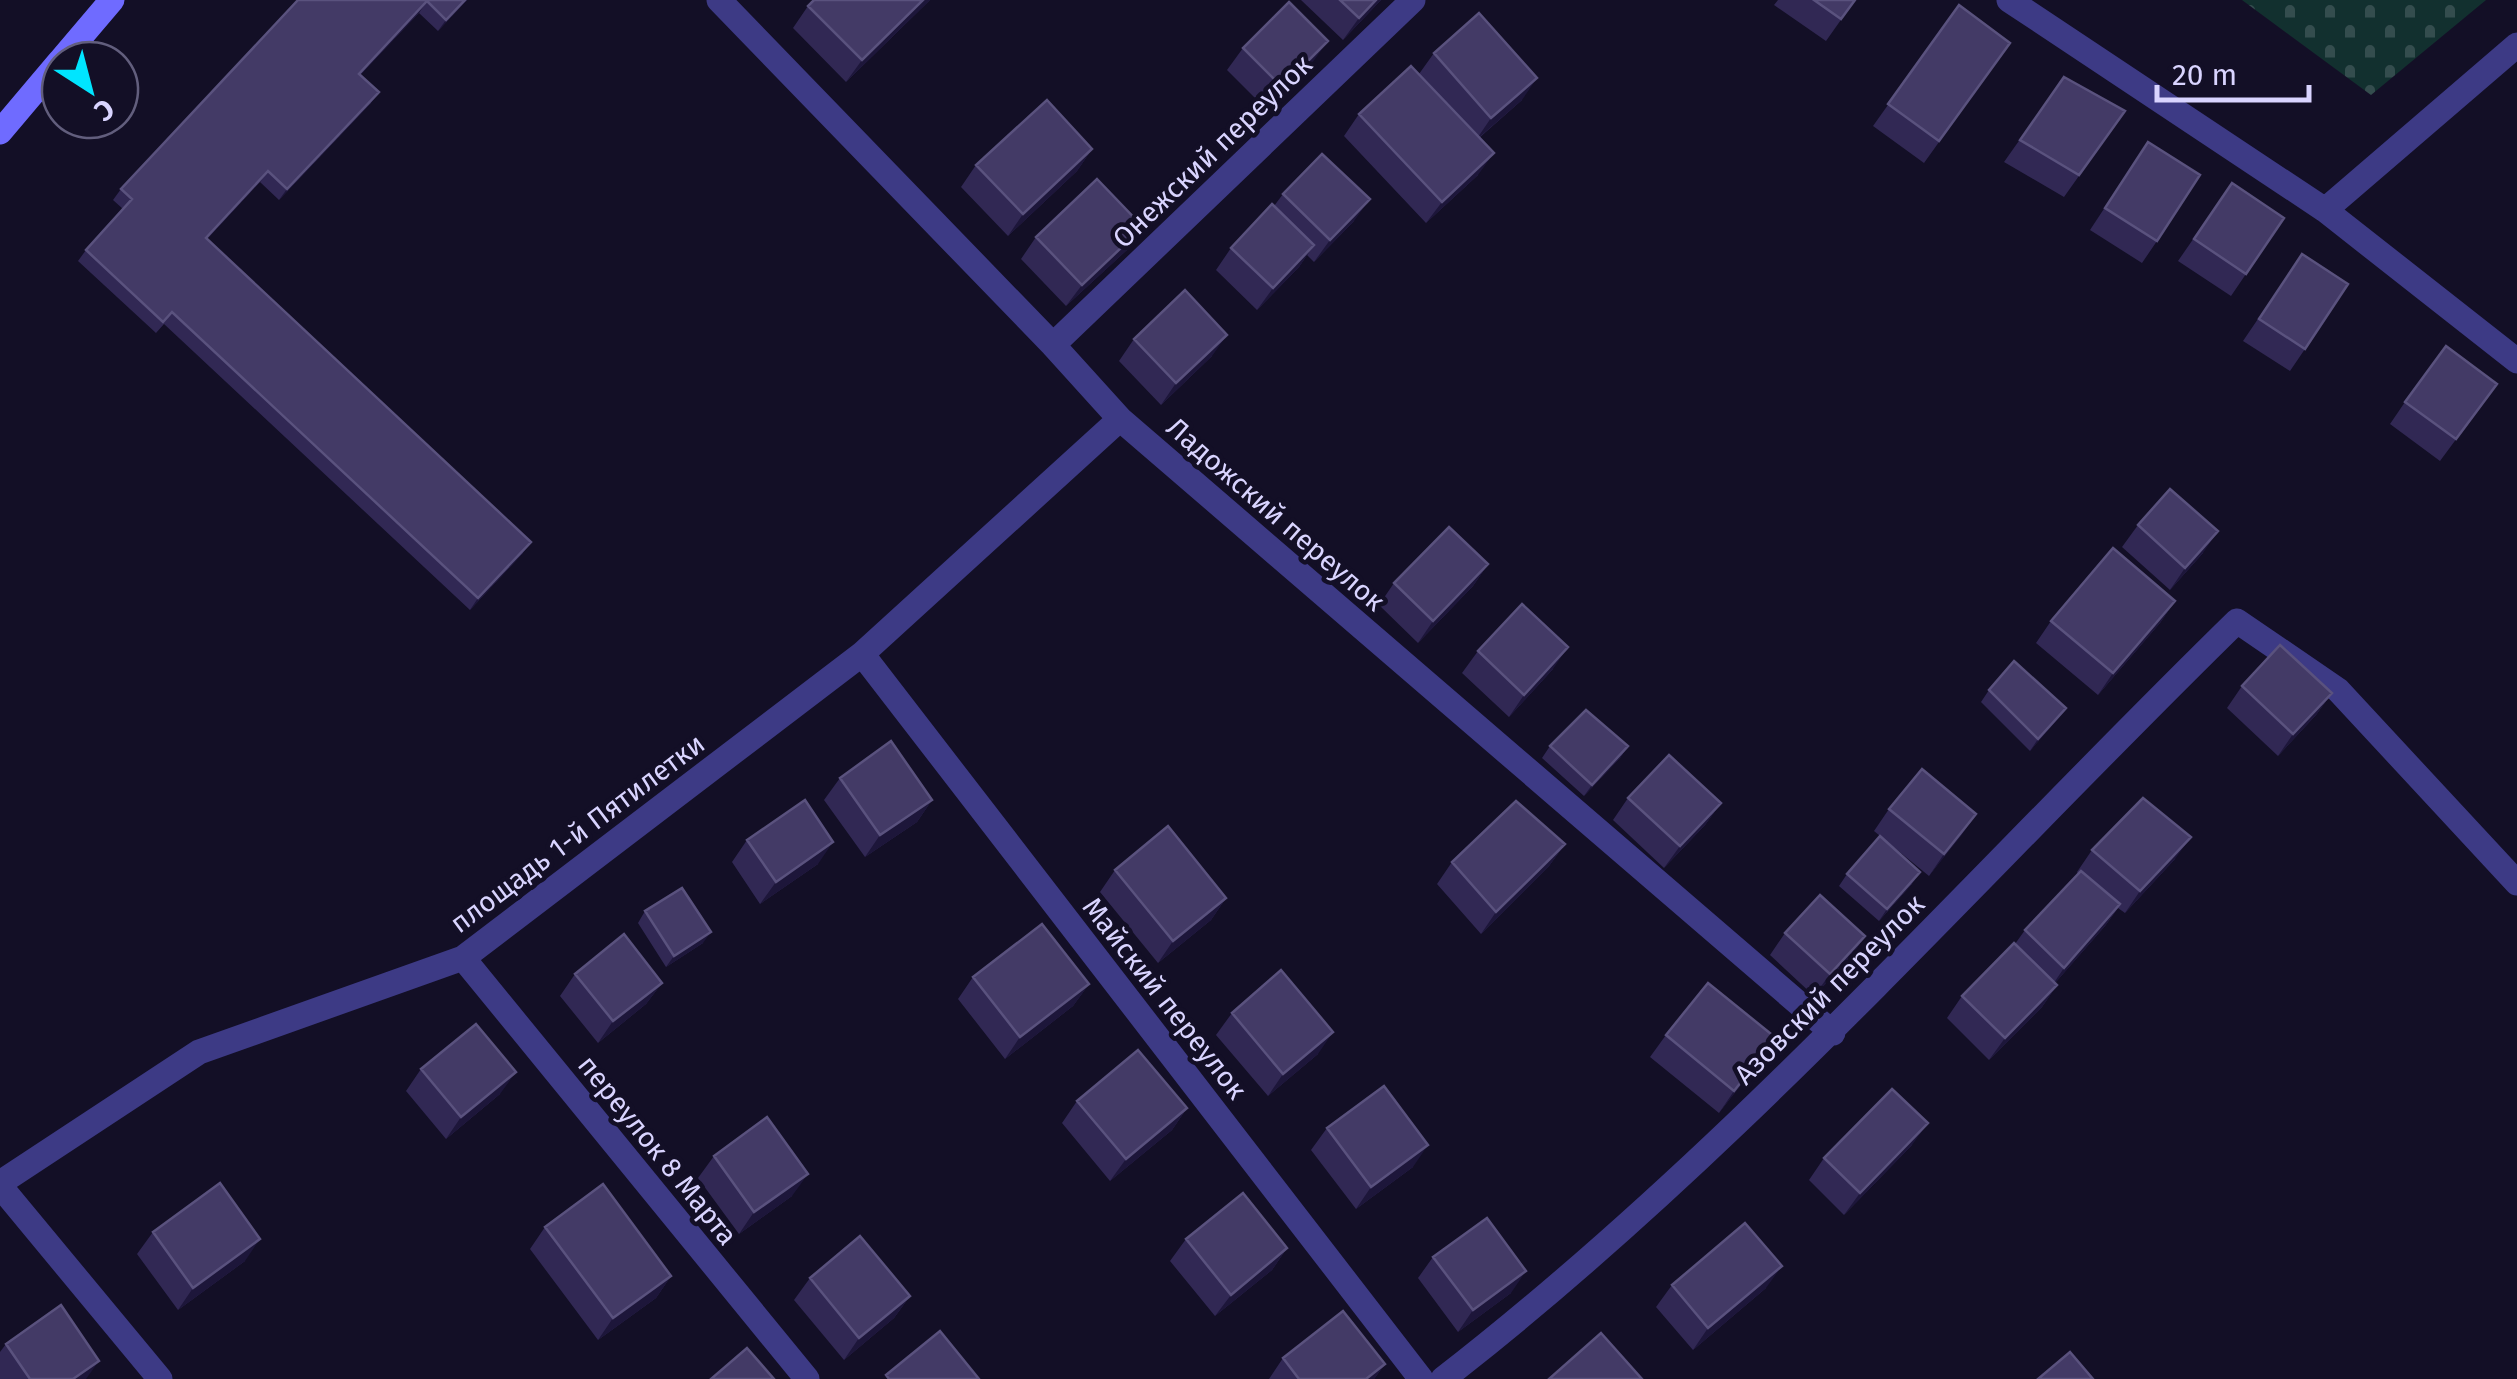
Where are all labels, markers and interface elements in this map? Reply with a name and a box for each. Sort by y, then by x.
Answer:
north arrow [40,40,140,140]
scale bar [2157,40,2310,102]
street label: Онежский переулок [1106,48,1319,255]
text: 20 m [2172,57,2237,93]
text: С [88,92,121,128]
street label: Ладожский переулок [1160,411,1392,618]
street label: площадь 1-й Пятилетки [444,727,711,940]
street label: Азовский переулок [1728,887,1931,1091]
street label: Майский переулок [1076,891,1254,1106]
street label: переулок 8 Марта [571,1049,744,1252]

